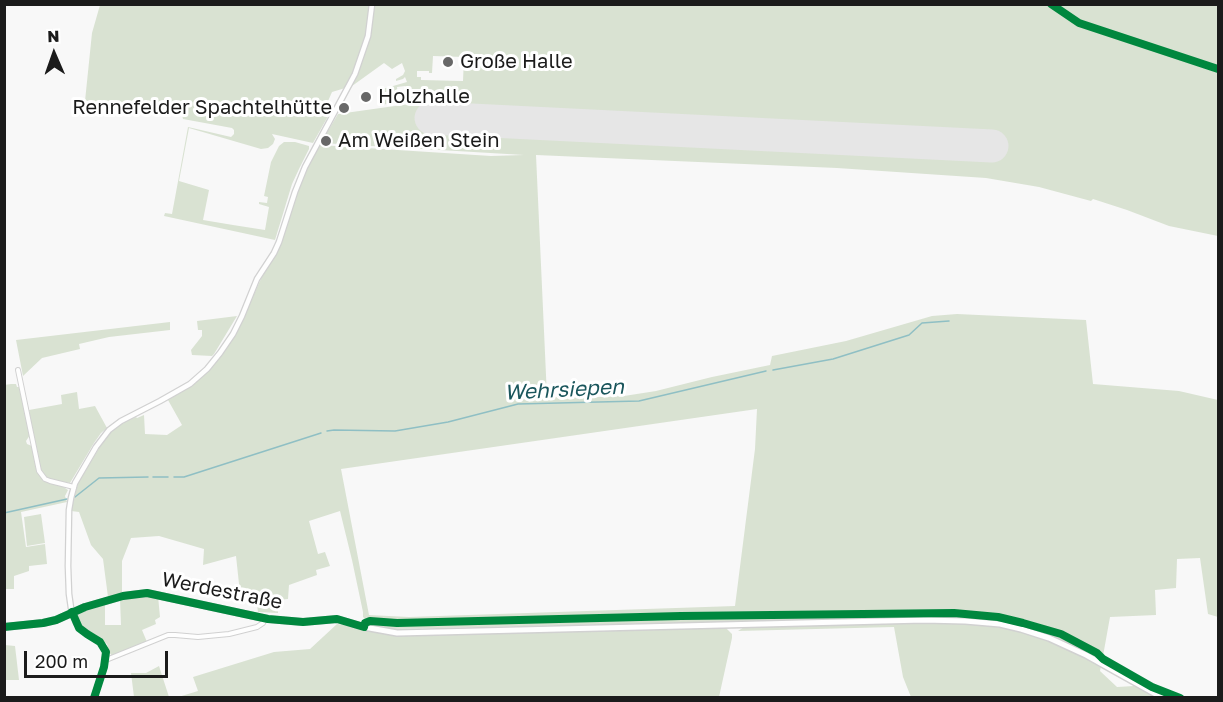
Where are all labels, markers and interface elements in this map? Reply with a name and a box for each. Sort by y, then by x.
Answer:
north arrow [24,24,84,84]
text: N [47,26,60,46]
place label: Große Halle [460,50,573,74]
marker: Große Halle [441,55,455,69]
place label: Holzhalle [378,85,470,109]
marker: Holzhalle [359,90,373,104]
place label: Rennefelder Spachtelhütte [72,96,332,120]
marker: Rennefelder Spachtelhütte [337,101,351,115]
place label: Am Weißen Stein [338,129,500,153]
marker: Am Weißen Stein [319,134,333,148]
water label: Wehrsiepen [504,374,624,406]
street label: Werdestraße [160,568,284,614]
scale bar [27,639,171,677]
text: 200 m [35,650,88,672]

